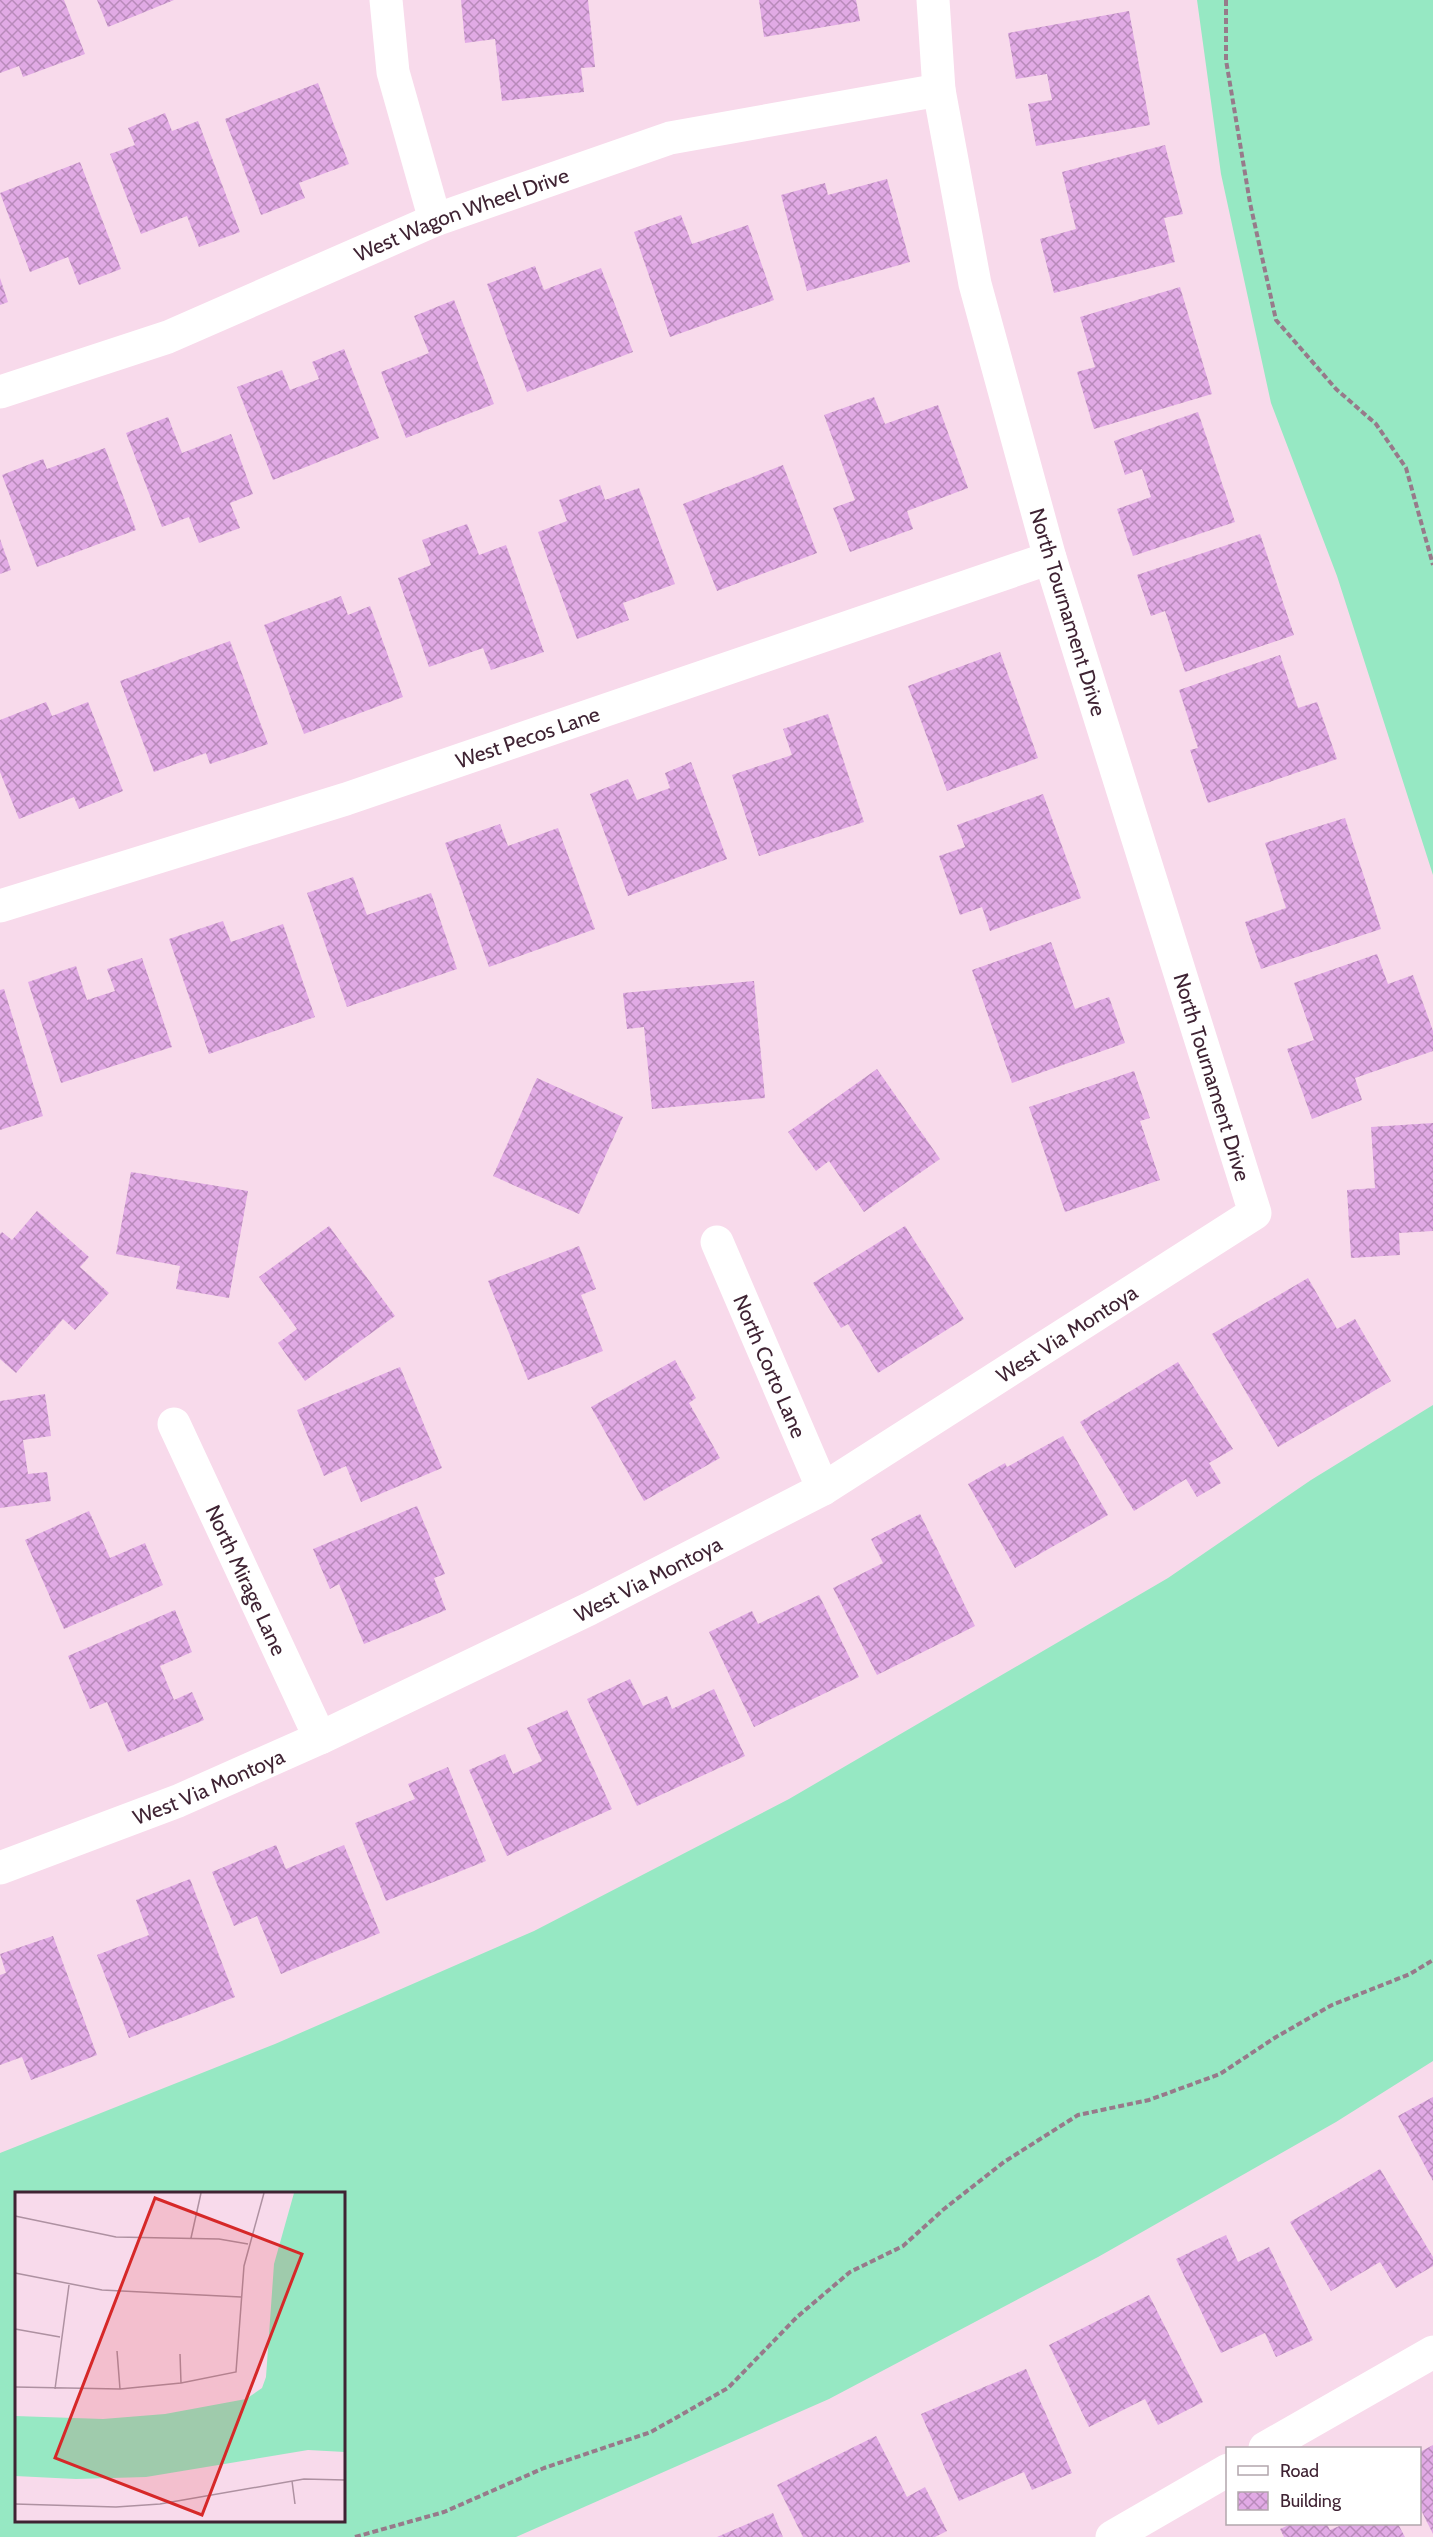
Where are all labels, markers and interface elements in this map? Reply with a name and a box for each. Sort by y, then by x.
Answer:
street label: West Wagon Wheel Drive [350,162,572,266]
street label: North Tournament Drive [1024,505,1112,719]
street label: West Pecos Lane [452,701,603,773]
street label: North Tournament Drive [1168,970,1256,1184]
street label: West Via Montoya [992,1279,1142,1388]
street label: North Corto Lane [729,1291,812,1442]
street label: North Mirage Lane [201,1501,292,1659]
street label: West Via Montoya [570,1531,726,1627]
street label: West Via Montoya [129,1743,288,1829]
inset map [15,2192,345,2522]
legend [1226,2447,1421,2525]
text: Road [1280,2460,1319,2482]
text: Building [1280,2490,1342,2512]

